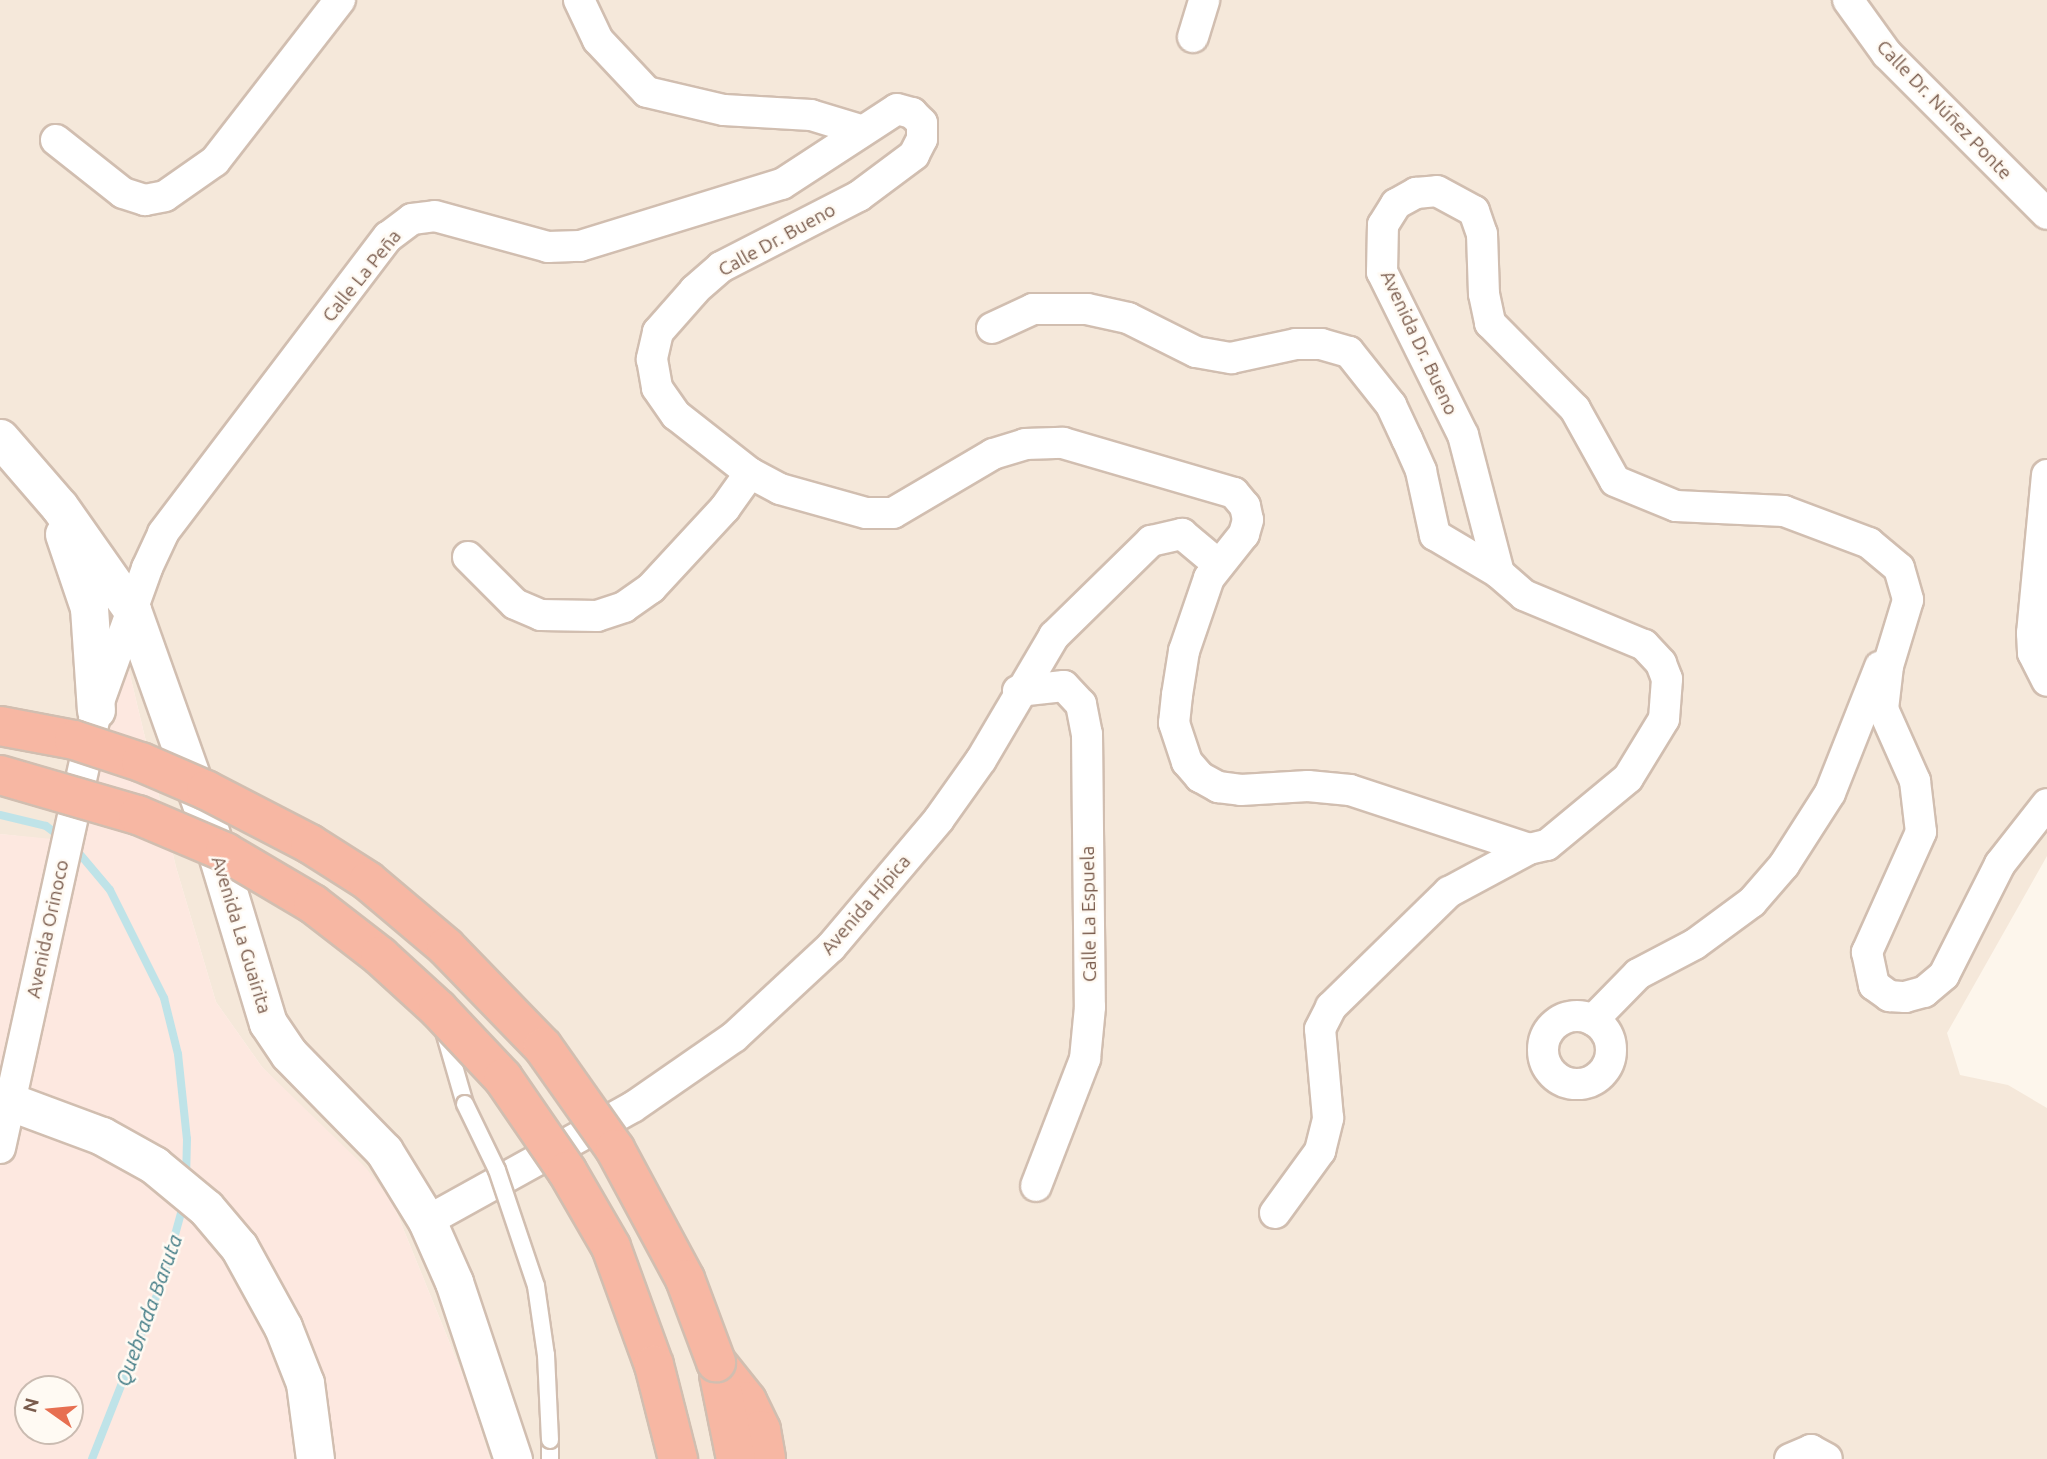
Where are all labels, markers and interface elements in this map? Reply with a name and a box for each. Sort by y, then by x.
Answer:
street label: Calle Dr. Núñez Ponte [1872,36,2016,184]
street label: Calle Dr. Bueno [714,198,840,282]
street label: Calle La Peña [318,225,406,327]
street label: Avenida Dr. Bueno [1376,267,1462,419]
street label: Calle La Espuela [1076,846,1102,982]
street label: Avenida Hípica [817,850,915,960]
street label: Avenida La Guairita [206,854,276,1016]
street label: Avenida Orinoco [22,858,74,1000]
water label: Quebrada Baruta [109,1231,187,1389]
north arrow [14,1375,84,1445]
text: N [18,1395,43,1415]

